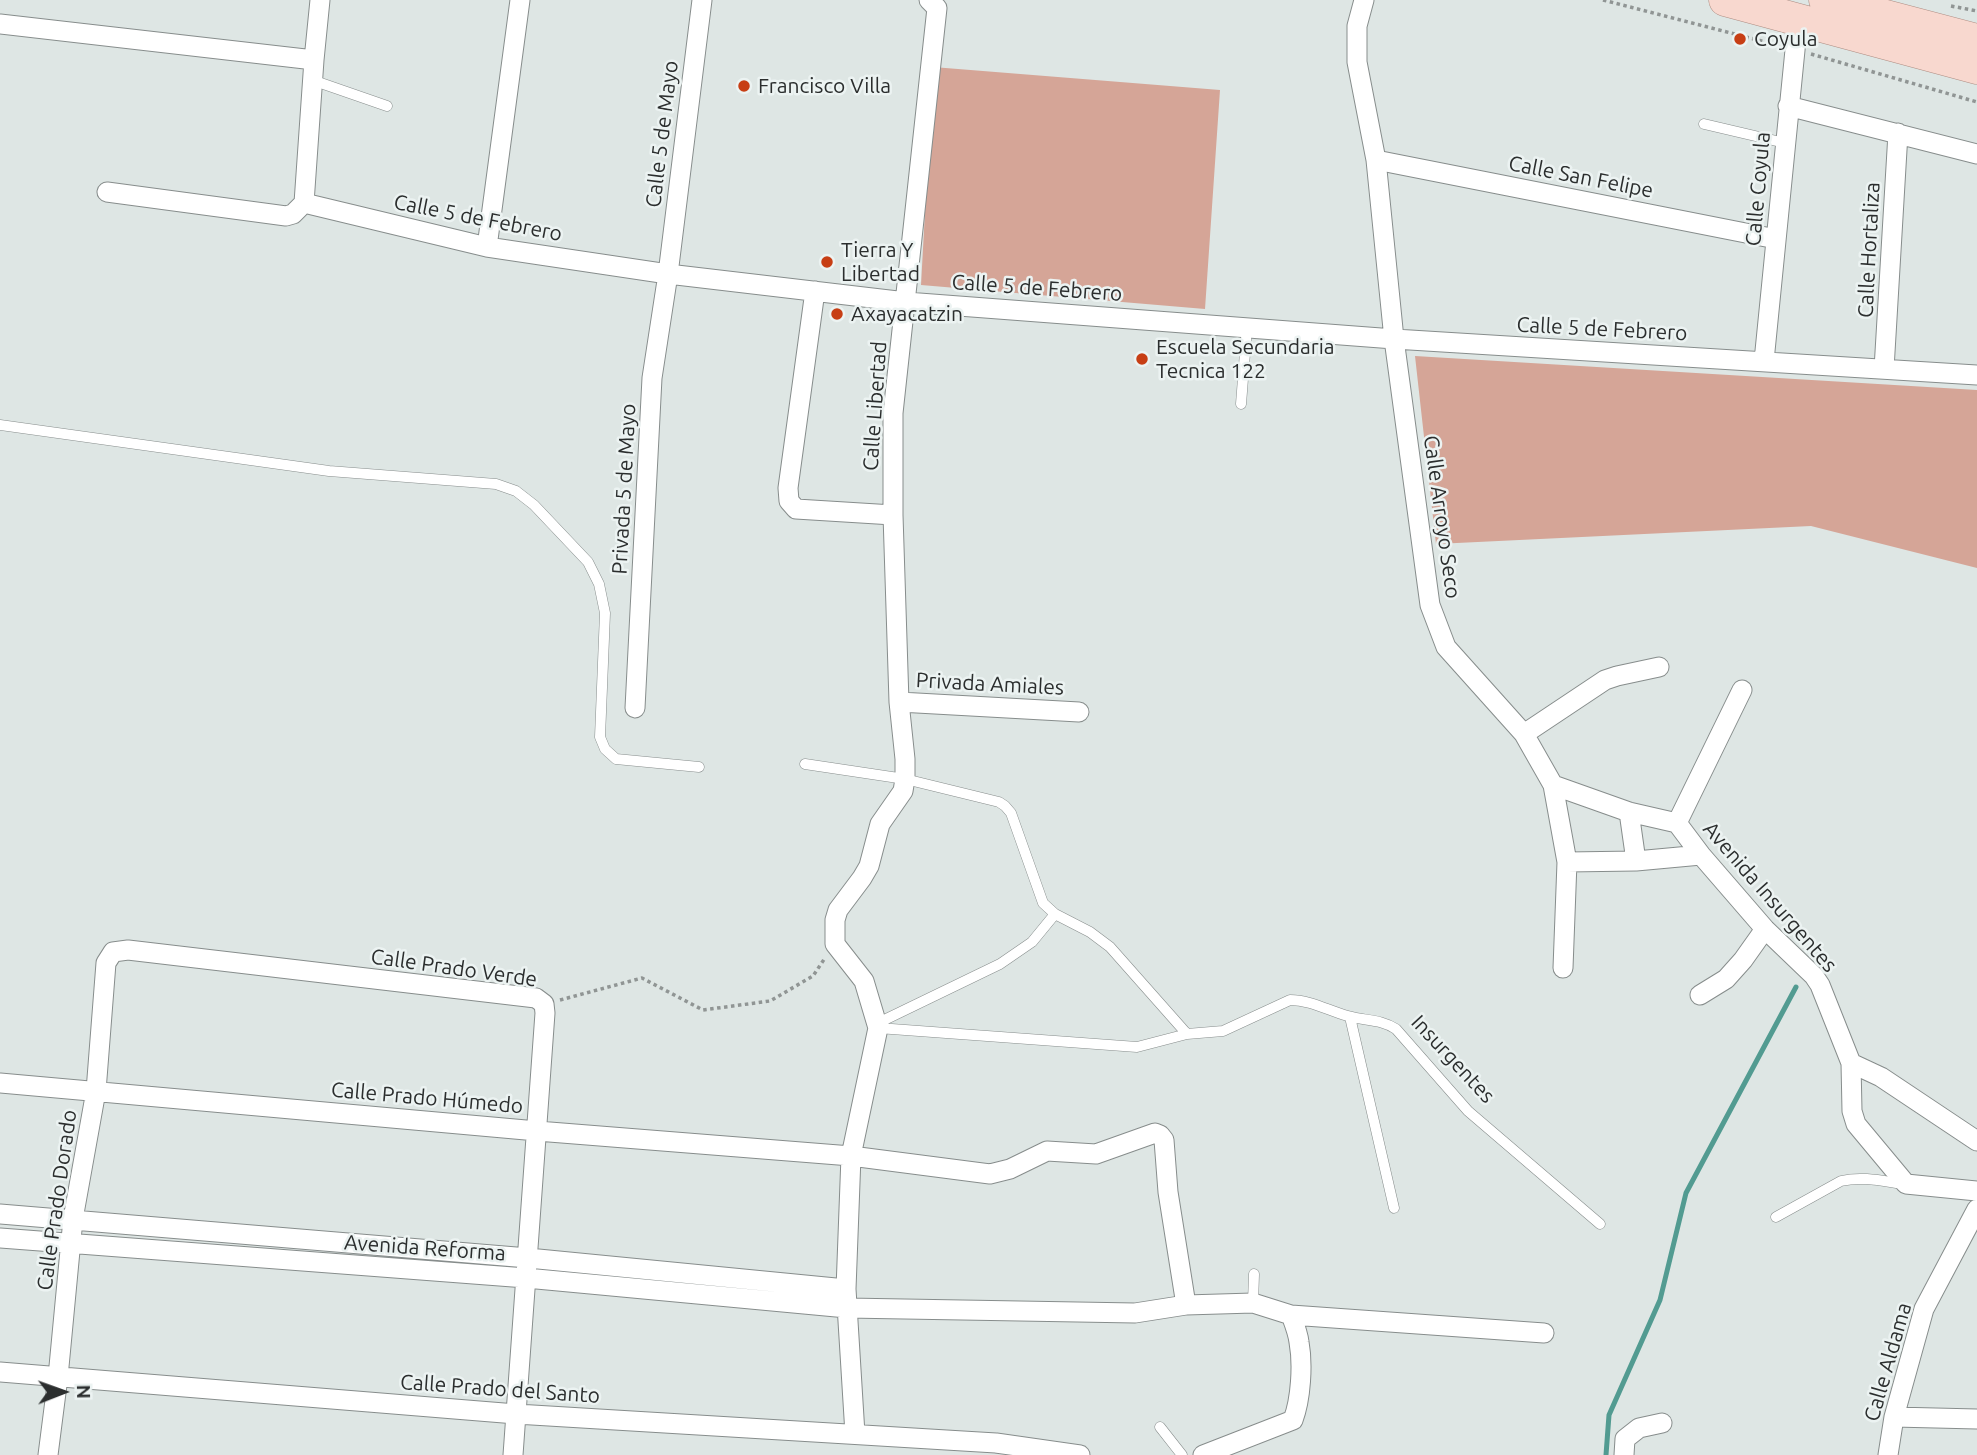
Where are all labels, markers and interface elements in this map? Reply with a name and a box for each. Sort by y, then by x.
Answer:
place label: Coyula [1754,26,1818,52]
marker: Coyula [1732,31,1748,47]
street label: Calle 5 de Mayo [640,59,684,209]
place label: Francisco Villa [758,73,891,99]
marker: Francisco Villa [736,78,752,94]
street label: Calle Coyula [1740,131,1776,247]
street label: Calle San Felipe [1507,151,1655,203]
street label: Calle Hortaliza [1853,181,1885,319]
street label: Calle 5 de Febrero [392,189,564,247]
place label: Tierra Y Libertad [841,237,920,287]
marker: Tierra Y Libertad [819,254,835,270]
street label: Calle 5 de Febrero [951,269,1123,307]
place label: Axayacatzin [851,301,963,327]
marker: Axayacatzin [829,306,845,322]
street label: Calle 5 de Febrero [1516,312,1688,346]
place label: Escuela Secundaria Tecnica 122 [1156,334,1335,384]
street label: Calle Libertad [858,340,892,472]
marker: Escuela Secundaria Tecnica 122 [1134,351,1150,367]
street label: Privada 5 de Mayo [607,403,641,575]
street label: Calle Arroyo Seco [1418,434,1466,600]
street label: Privada Amiales [915,668,1065,700]
street label: Avenida Insurgentes [1698,817,1842,977]
street label: Calle Prado Verde [369,944,539,992]
street label: Insurgentes [1406,1010,1500,1108]
street label: Calle Prado Húmedo [330,1077,524,1119]
street label: Calle Prado Dorado [32,1108,82,1292]
street label: Avenida Reforma [343,1230,507,1266]
street label: Calle Aldama [1859,1300,1917,1424]
north arrow [28,1357,98,1427]
street label: Calle Prado del Santo [399,1369,601,1409]
text: N [73,1384,95,1399]

